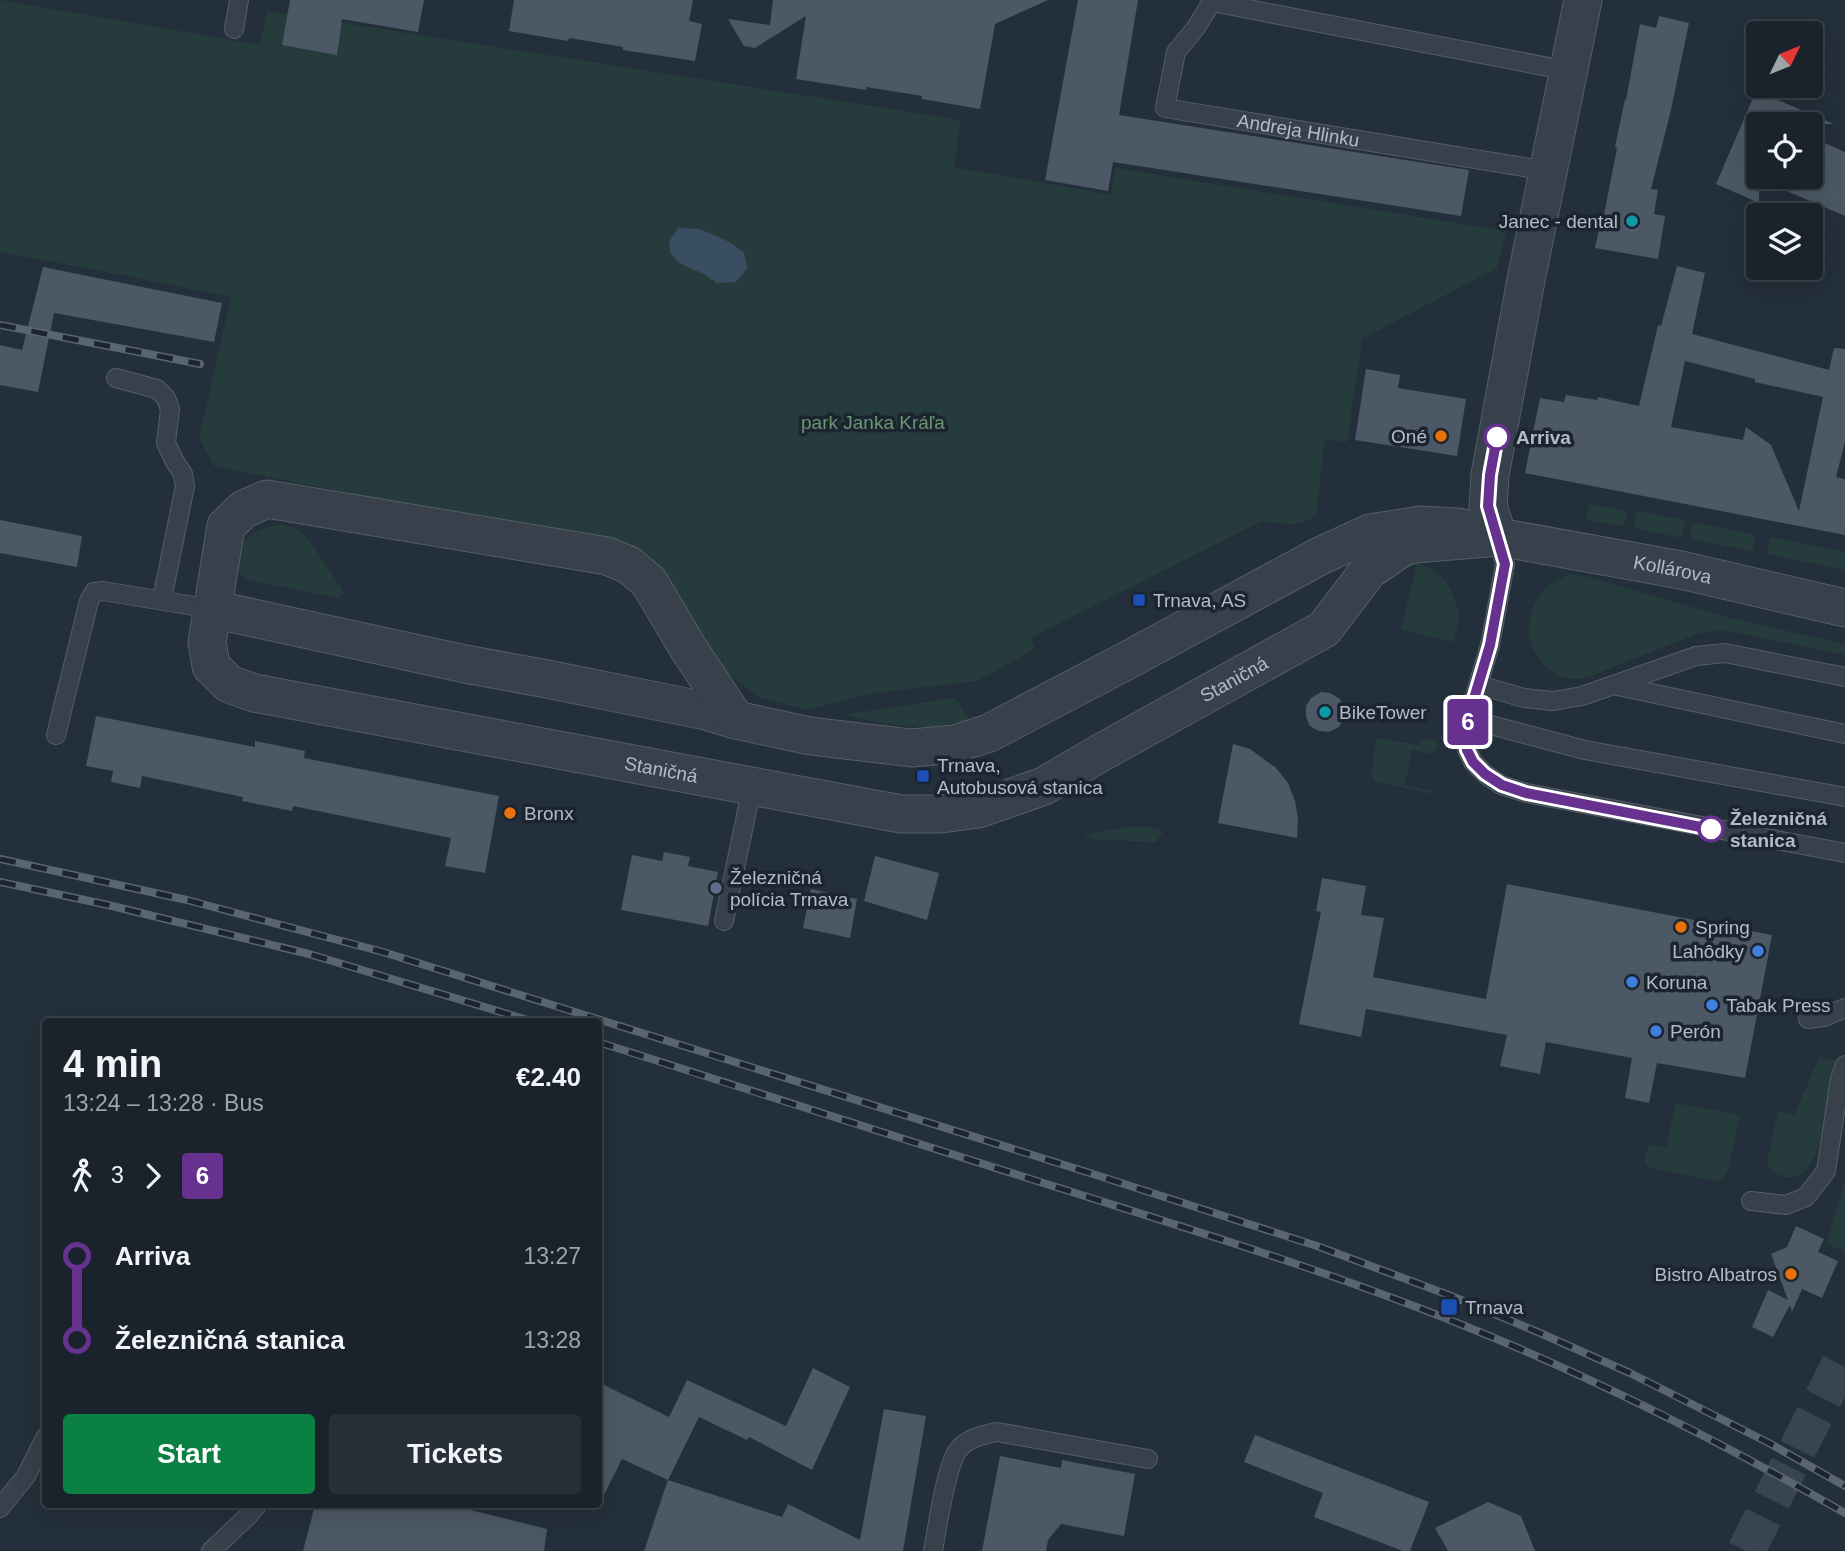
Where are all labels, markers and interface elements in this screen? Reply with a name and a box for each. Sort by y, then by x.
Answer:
north arrow [1746,21,1824,98]
map controls [1746,21,1823,280]
street label: Andreja Hlinku [1236,110,1361,150]
button: locate [1746,112,1823,189]
button: layers [1746,203,1823,280]
place label: Janec - dental [1499,211,1618,232]
marker: Janec - dental [1624,213,1640,229]
park label: park Janka Kráľa [801,412,945,433]
marker: Arriva [1484,424,1510,450]
place label: Oné [1391,426,1427,447]
place label: Arriva [1516,427,1571,448]
marker: Oné [1433,428,1449,444]
street label: Kollárova [1632,551,1714,587]
place label: Trnava, AS [1153,590,1246,611]
marker: Trnava, AS [1131,592,1147,608]
street label: Staničná [1196,652,1272,706]
line badge: 6 [1445,699,1491,745]
place label: BikeTower [1339,702,1427,723]
marker: BikeTower [1317,704,1333,720]
text: 6 [1461,708,1475,735]
street label: Staničná [623,752,700,786]
place label: Trnava, Autobusová stanica [937,755,1103,798]
marker: Trnava, Autobusová stanica [915,768,931,784]
place label: Bronx [524,803,574,824]
marker: Bronx [502,805,518,821]
place label: Železničná stanica [1730,808,1828,851]
marker: Železničná stanica [1698,816,1724,842]
place label: Železničná polícia Trnava [730,867,849,910]
marker: Železničná polícia Trnava [708,880,724,896]
place label: Spring [1695,917,1750,938]
marker: Spring [1673,919,1689,935]
place label: Lahôdky [1672,941,1744,962]
marker: Lahôdky [1750,943,1766,959]
place label: Koruna [1646,972,1708,993]
marker: Koruna [1624,974,1640,990]
place label: Tabak Press [1726,995,1831,1016]
marker: Tabak Press [1704,997,1720,1013]
place label: Perón [1670,1021,1721,1042]
marker: Perón [1648,1023,1664,1039]
text: 4 min [63,1043,162,1085]
text: €2.40 [516,1062,581,1092]
text: 13:24 – 13:28 · Bus [63,1090,264,1116]
icon: walk [63,1157,101,1195]
icon: forward [134,1157,172,1195]
text: 3 [111,1162,124,1188]
text: 6 [196,1162,209,1189]
text: Arriva [115,1241,190,1271]
text: 13:27 [523,1243,581,1269]
place label: Bistro Albatros [1655,1264,1777,1285]
marker: Bistro Albatros [1783,1266,1799,1282]
marker: Trnava [1439,1297,1459,1317]
place label: Trnava [1465,1297,1524,1318]
text: Železničná stanica [115,1325,345,1355]
text: 13:28 [523,1327,581,1353]
button: Start [63,1414,315,1494]
button: Tickets [329,1414,581,1494]

